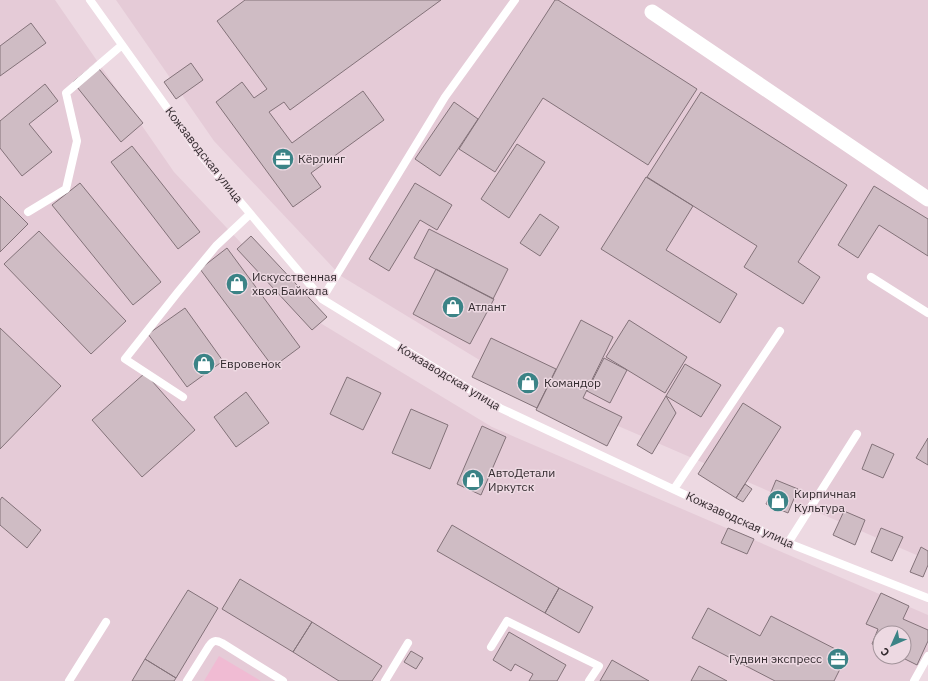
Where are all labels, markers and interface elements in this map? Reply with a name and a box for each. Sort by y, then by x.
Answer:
street label: Кожзаводская улица [162,104,247,206]
office icon: Кёрлинг [270,146,296,172]
place label: Кёрлинг [298,151,345,166]
place label: Искусственная хвоя Байкала [252,269,337,298]
shop icon: Искусственная хвоя Байкала [224,271,250,297]
shop icon: Атлант [440,294,466,320]
place label: Атлант [468,299,507,314]
street label: Кожзаводская улица [395,340,504,414]
shop icon: Евровенок [191,351,217,377]
place label: Евровенок [220,356,281,371]
shop icon: Командор [515,370,541,396]
place label: Командор [544,375,601,390]
place label: АвтоДетали Иркутск [488,465,555,494]
shop icon: АвтоДетали Иркутск [460,467,486,493]
place label: Кирпичная Культура [794,486,856,515]
street label: Кожзаводская улица [684,488,797,551]
shop icon: Кирпичная Культура [765,488,791,514]
north arrow [872,625,912,665]
text: С [877,645,892,660]
office icon: Гудвин экспресс [825,646,851,672]
place label: Гудвин экспресс [729,651,822,666]

